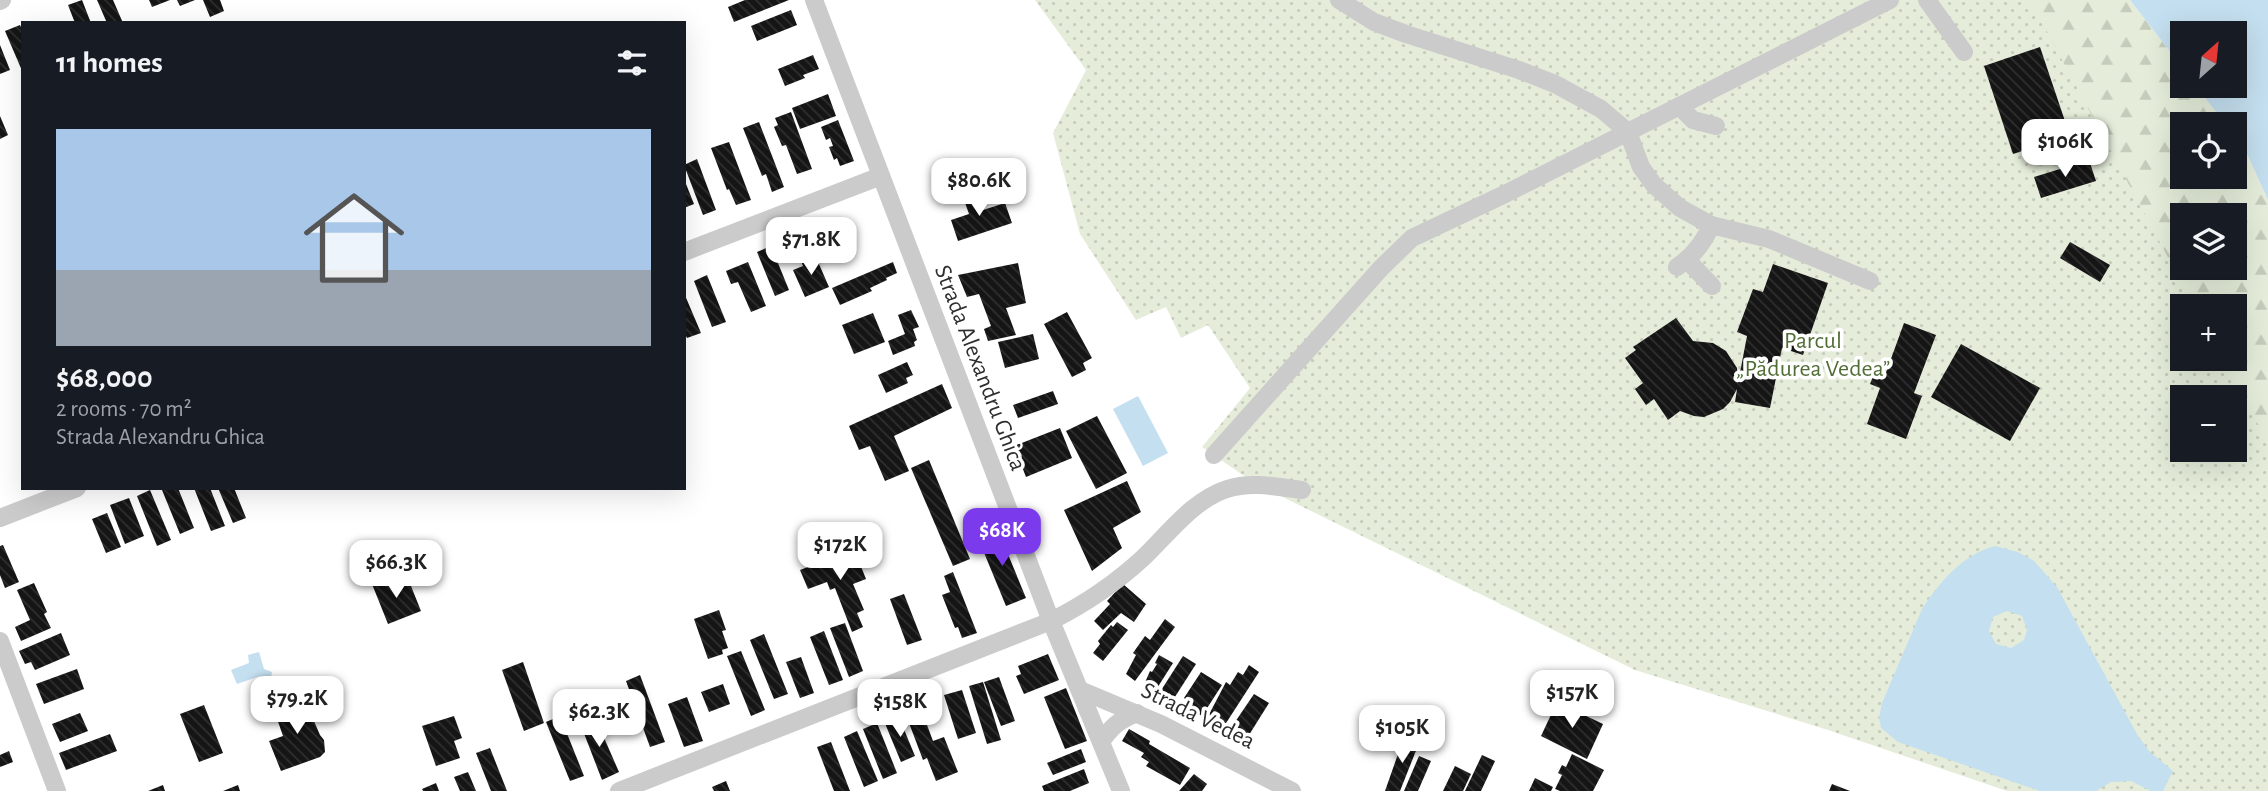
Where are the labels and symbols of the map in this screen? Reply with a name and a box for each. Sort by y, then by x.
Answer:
north arrow [2170,21,2247,98]
pin: $106K [2016,120,2114,179]
pin: $80.6K [922,158,1036,218]
pin: $71.8K [754,218,868,277]
street label: Strada Alexandru Ghica [930,262,1030,474]
park label: Parcul „Pădurea Vedea” [1736,329,1890,381]
pin: $68K [961,508,1043,568]
pin: $172K [791,522,889,582]
pin: $66.3K [339,540,453,600]
pin: $157K [1523,670,1621,730]
pin: $79.2K [240,676,354,736]
street label: Strada Vedea [1137,678,1259,754]
pin: $158K [851,680,949,739]
pin: $62.3K [542,690,656,749]
pin: $105K [1353,706,1451,765]

